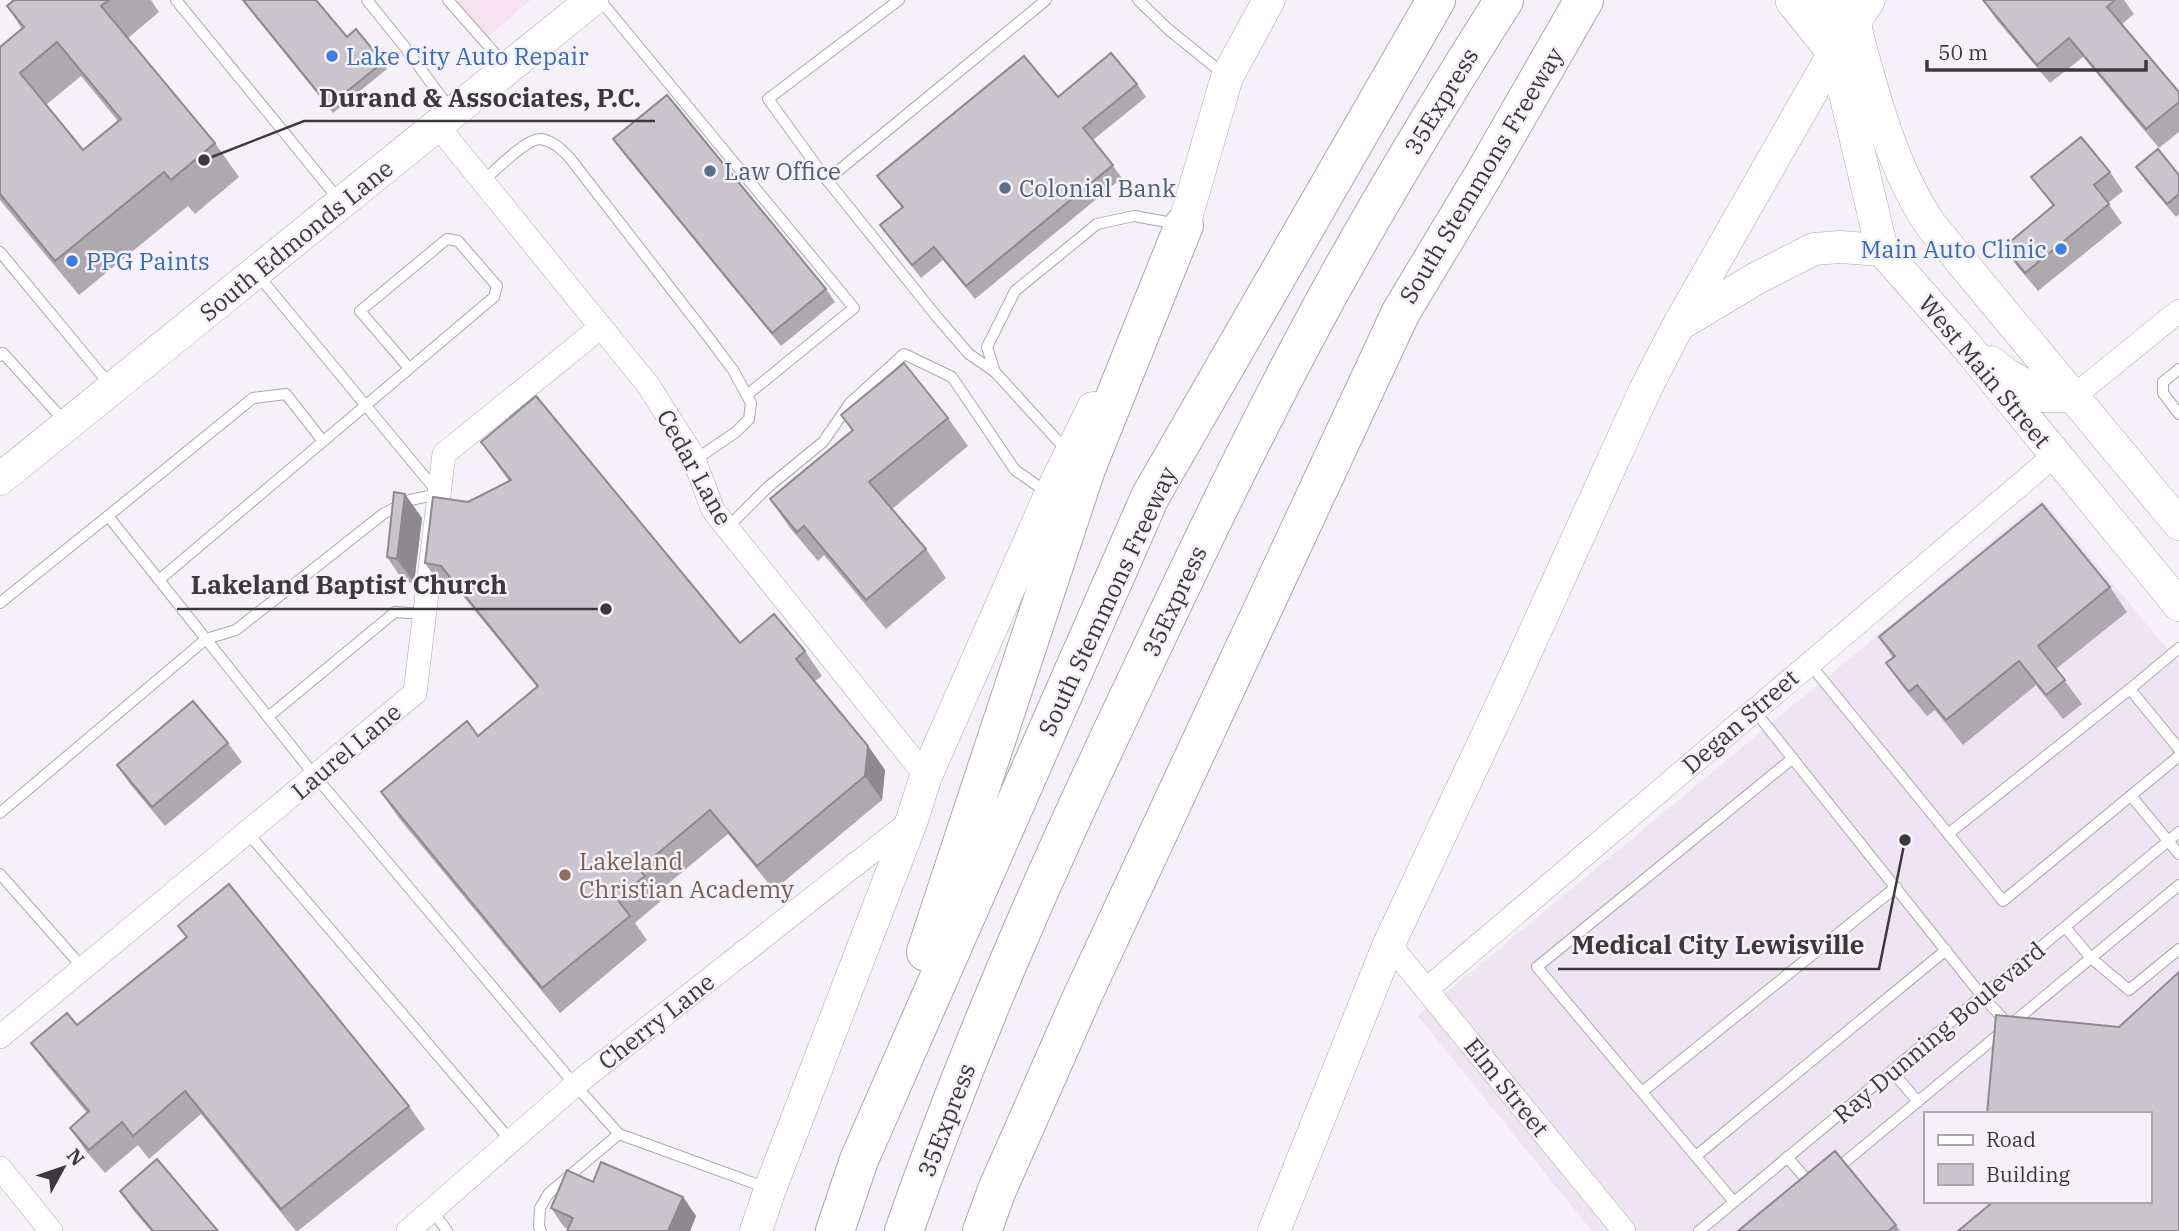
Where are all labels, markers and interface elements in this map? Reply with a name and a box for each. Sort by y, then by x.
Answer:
scale bar [1927,28,2146,72]
text: 50 m [1938,38,1988,66]
place label: Lake City Auto Repair [346,40,589,72]
street label: South Stemmons Freeway [1392,41,1570,309]
street label: 35Express [1397,42,1485,160]
marker: Lake City Auto Repair [324,48,340,64]
callout: Durand & Associates, P.C. [304,74,655,121]
text: Durand & Associates, P.C. [319,80,641,114]
street label: South Edmonds Lane [193,152,399,328]
place label: Law Office [724,155,841,187]
marker: Law Office [702,163,718,179]
place label: Colonial Bank [1019,172,1176,204]
marker: Colonial Bank [997,180,1013,196]
place label: Main Auto Clinic [1860,233,2047,265]
marker: Main Auto Clinic [2053,241,2069,257]
place label: PPG Paints [86,245,210,277]
marker: PPG Paints [64,253,80,269]
street label: West Main Street [1912,288,2058,454]
street label: Cedar Lane [650,403,740,531]
street label: South Stemmons Freeway [1030,461,1184,741]
street label: 35Express [1134,540,1214,662]
callout: Lakeland Baptist Church [177,562,521,609]
text: Lakeland Baptist Church [191,567,507,601]
street label: Degan Street [1675,662,1805,780]
street label: Laurel Lane [284,696,408,806]
place label: Lakeland Christian Academy [579,845,794,905]
marker: Lakeland Christian Academy [557,867,573,883]
callout: Medical City Lewisville [1558,922,1879,969]
text: Medical City Lewisville [1571,927,1865,961]
street label: Ray Dunning Boulevard [1827,934,2051,1130]
street label: Cherry Lane [591,965,721,1077]
street label: Elm Street [1457,1031,1557,1143]
street label: 35Express [910,1059,982,1181]
legend [1924,1112,2151,1203]
text: Road [1986,1125,2036,1153]
north arrow [28,1133,98,1203]
text: N [62,1144,90,1171]
text: Building [1986,1160,2071,1188]

